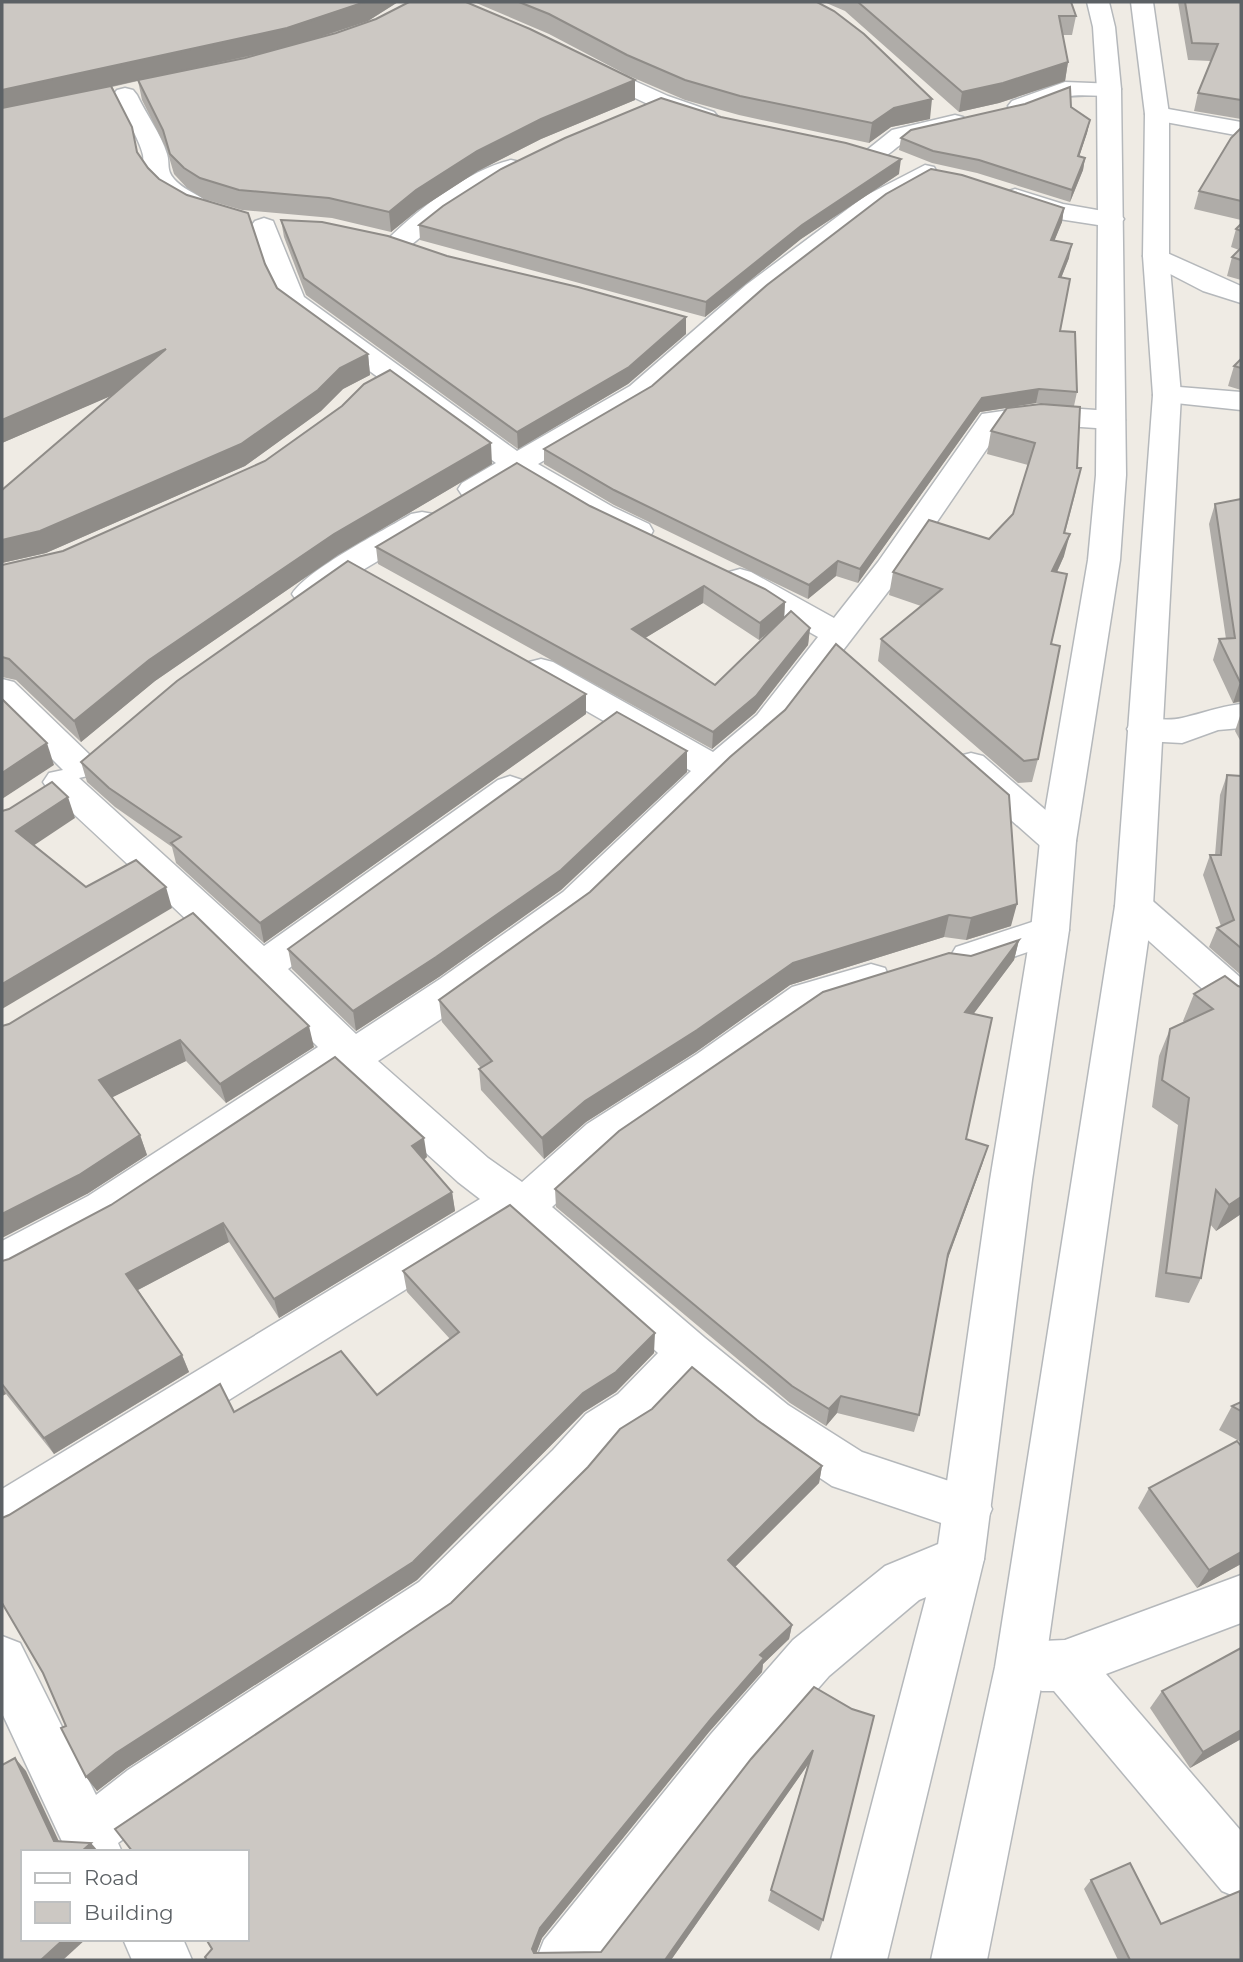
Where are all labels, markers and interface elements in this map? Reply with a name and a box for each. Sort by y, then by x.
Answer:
legend [21,1850,248,1941]
text: Road [84,1865,139,1890]
text: Building [84,1900,174,1925]

